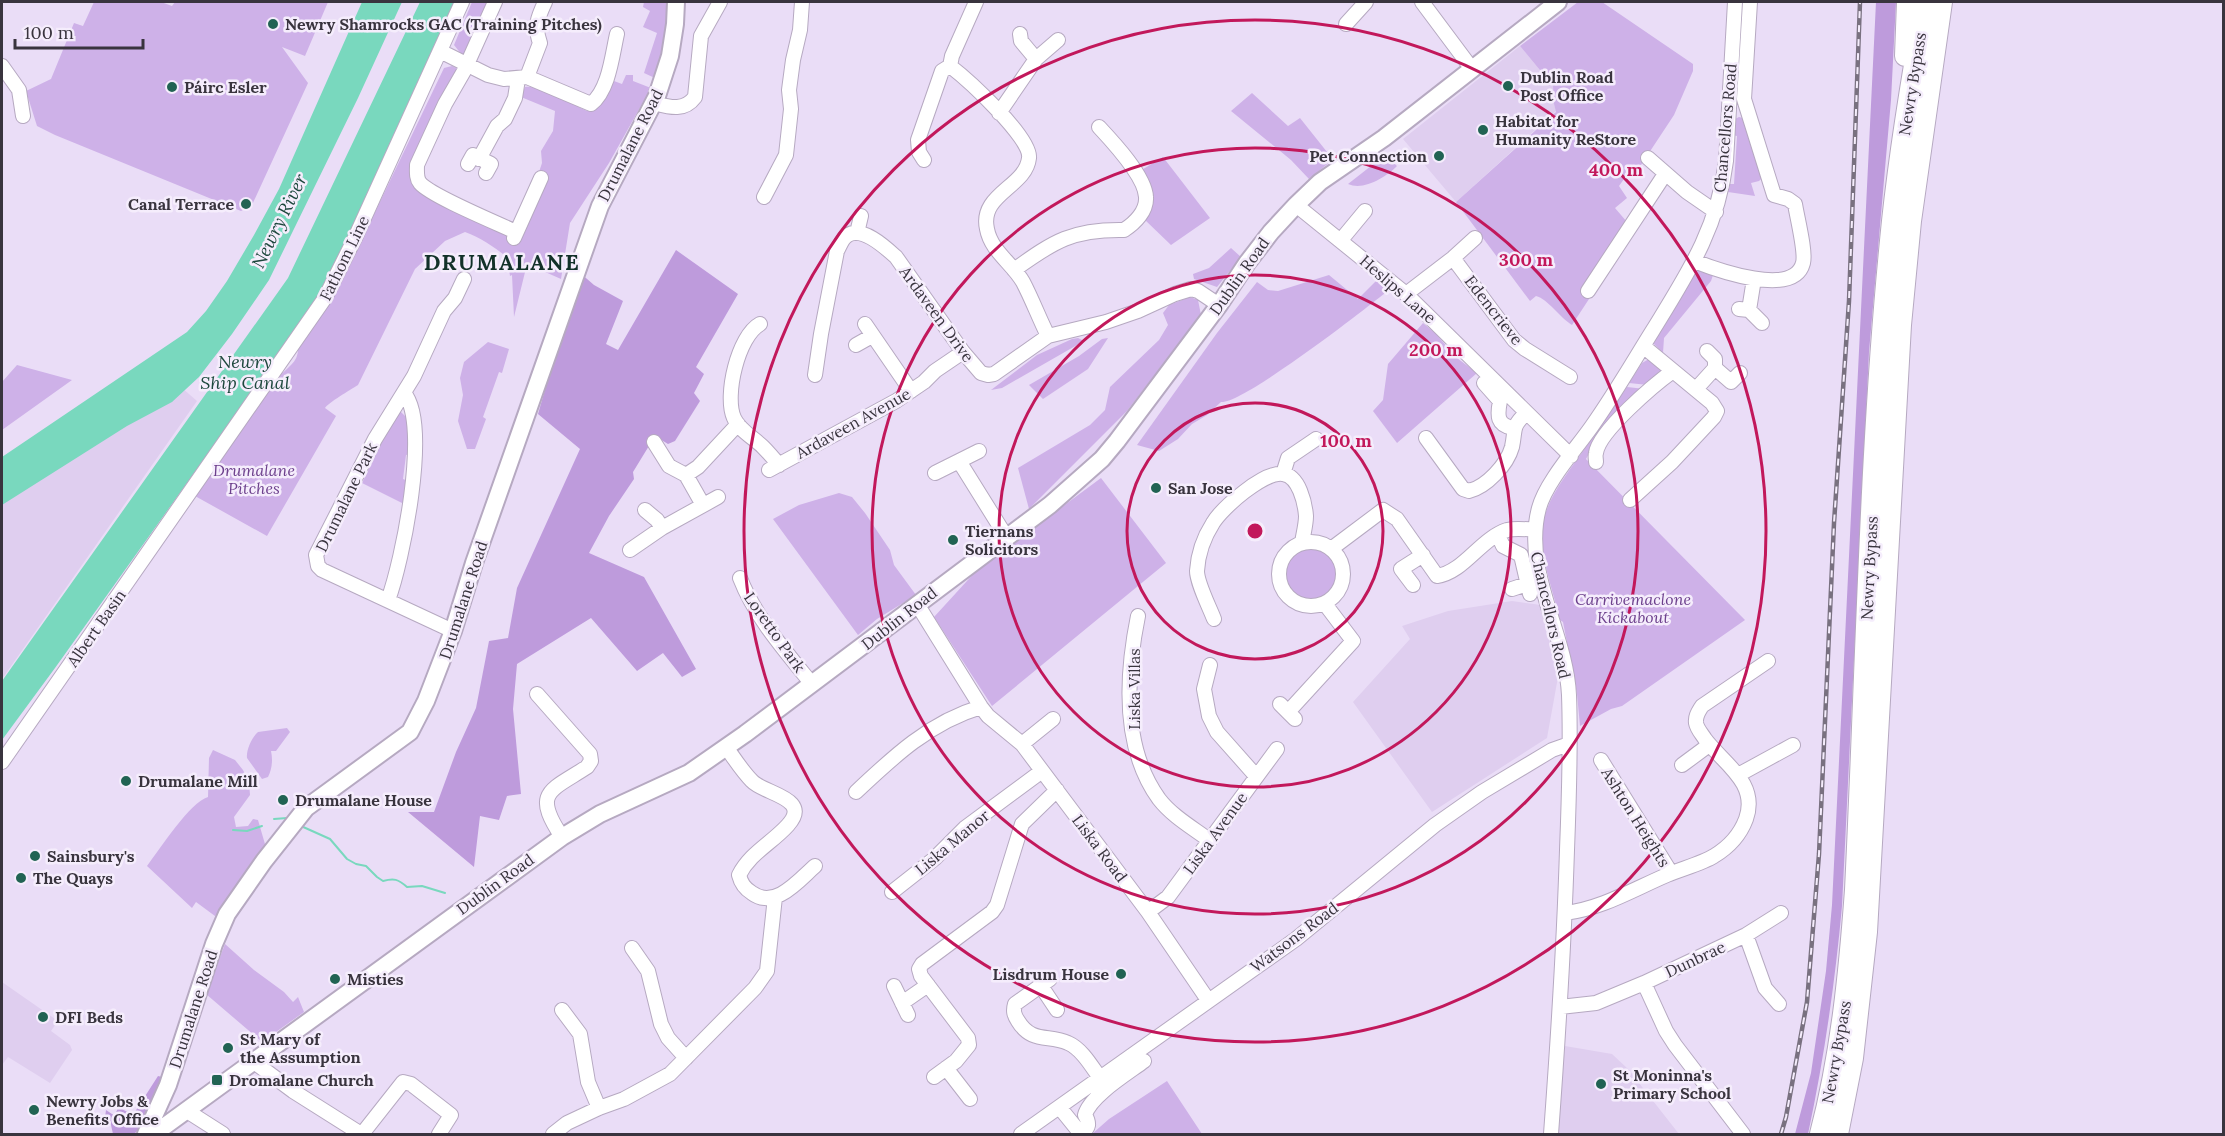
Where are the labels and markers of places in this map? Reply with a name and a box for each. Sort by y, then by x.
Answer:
place label: Newry Shamrocks GAC (Training Pitches) [285,14,602,35]
marker: Newry Shamrocks GAC (Training Pitches) [266,17,280,31]
place label: Dublin Road Post Office [1520,67,1614,105]
place label: Páirc Esler [184,77,267,97]
marker: Dublin Road Post Office [1501,79,1515,93]
marker: Páirc Esler [165,80,179,94]
place label: Habitat for Humanity ReStore [1495,111,1636,149]
marker: Habitat for Humanity ReStore [1476,123,1490,137]
place label: Pet Connection [1309,146,1427,166]
marker: Pet Connection [1432,149,1446,163]
place label: Canal Terrace [128,194,234,214]
marker: Canal Terrace [239,197,253,211]
place label: San Jose [1168,478,1233,498]
marker: San Jose [1149,481,1163,495]
place label: Tiernans Solicitors [965,521,1039,559]
centre of rings [1245,521,1265,541]
marker: Tiernans Solicitors [946,533,960,547]
place label: Drumalane Mill [138,771,258,791]
marker: Drumalane Mill [119,774,133,788]
place label: Drumalane House [295,790,432,810]
marker: Drumalane House [276,793,290,807]
place label: Sainsbury's [47,846,135,866]
marker: Sainsbury's [28,849,42,863]
place label: The Quays [33,868,113,888]
marker: The Quays [14,871,28,885]
place label: Lisdrum House [993,964,1109,984]
marker: Lisdrum House [1114,967,1128,981]
place label: Misties [347,969,404,989]
marker: Misties [328,972,342,986]
place label: DFI Beds [55,1007,123,1027]
marker: DFI Beds [36,1010,50,1024]
place label: St Mary of the Assumption [240,1029,361,1067]
marker: St Mary of the Assumption [221,1041,235,1055]
place label: St Moninna's Primary School [1613,1065,1731,1103]
place label: Dromalane Church [229,1070,374,1090]
marker: Dromalane Church [210,1073,224,1087]
marker: St Moninna's Primary School [1594,1077,1608,1091]
place label: Newry Jobs & Benefits Office [46,1091,159,1129]
marker: Newry Jobs & Benefits Office [27,1103,41,1117]

